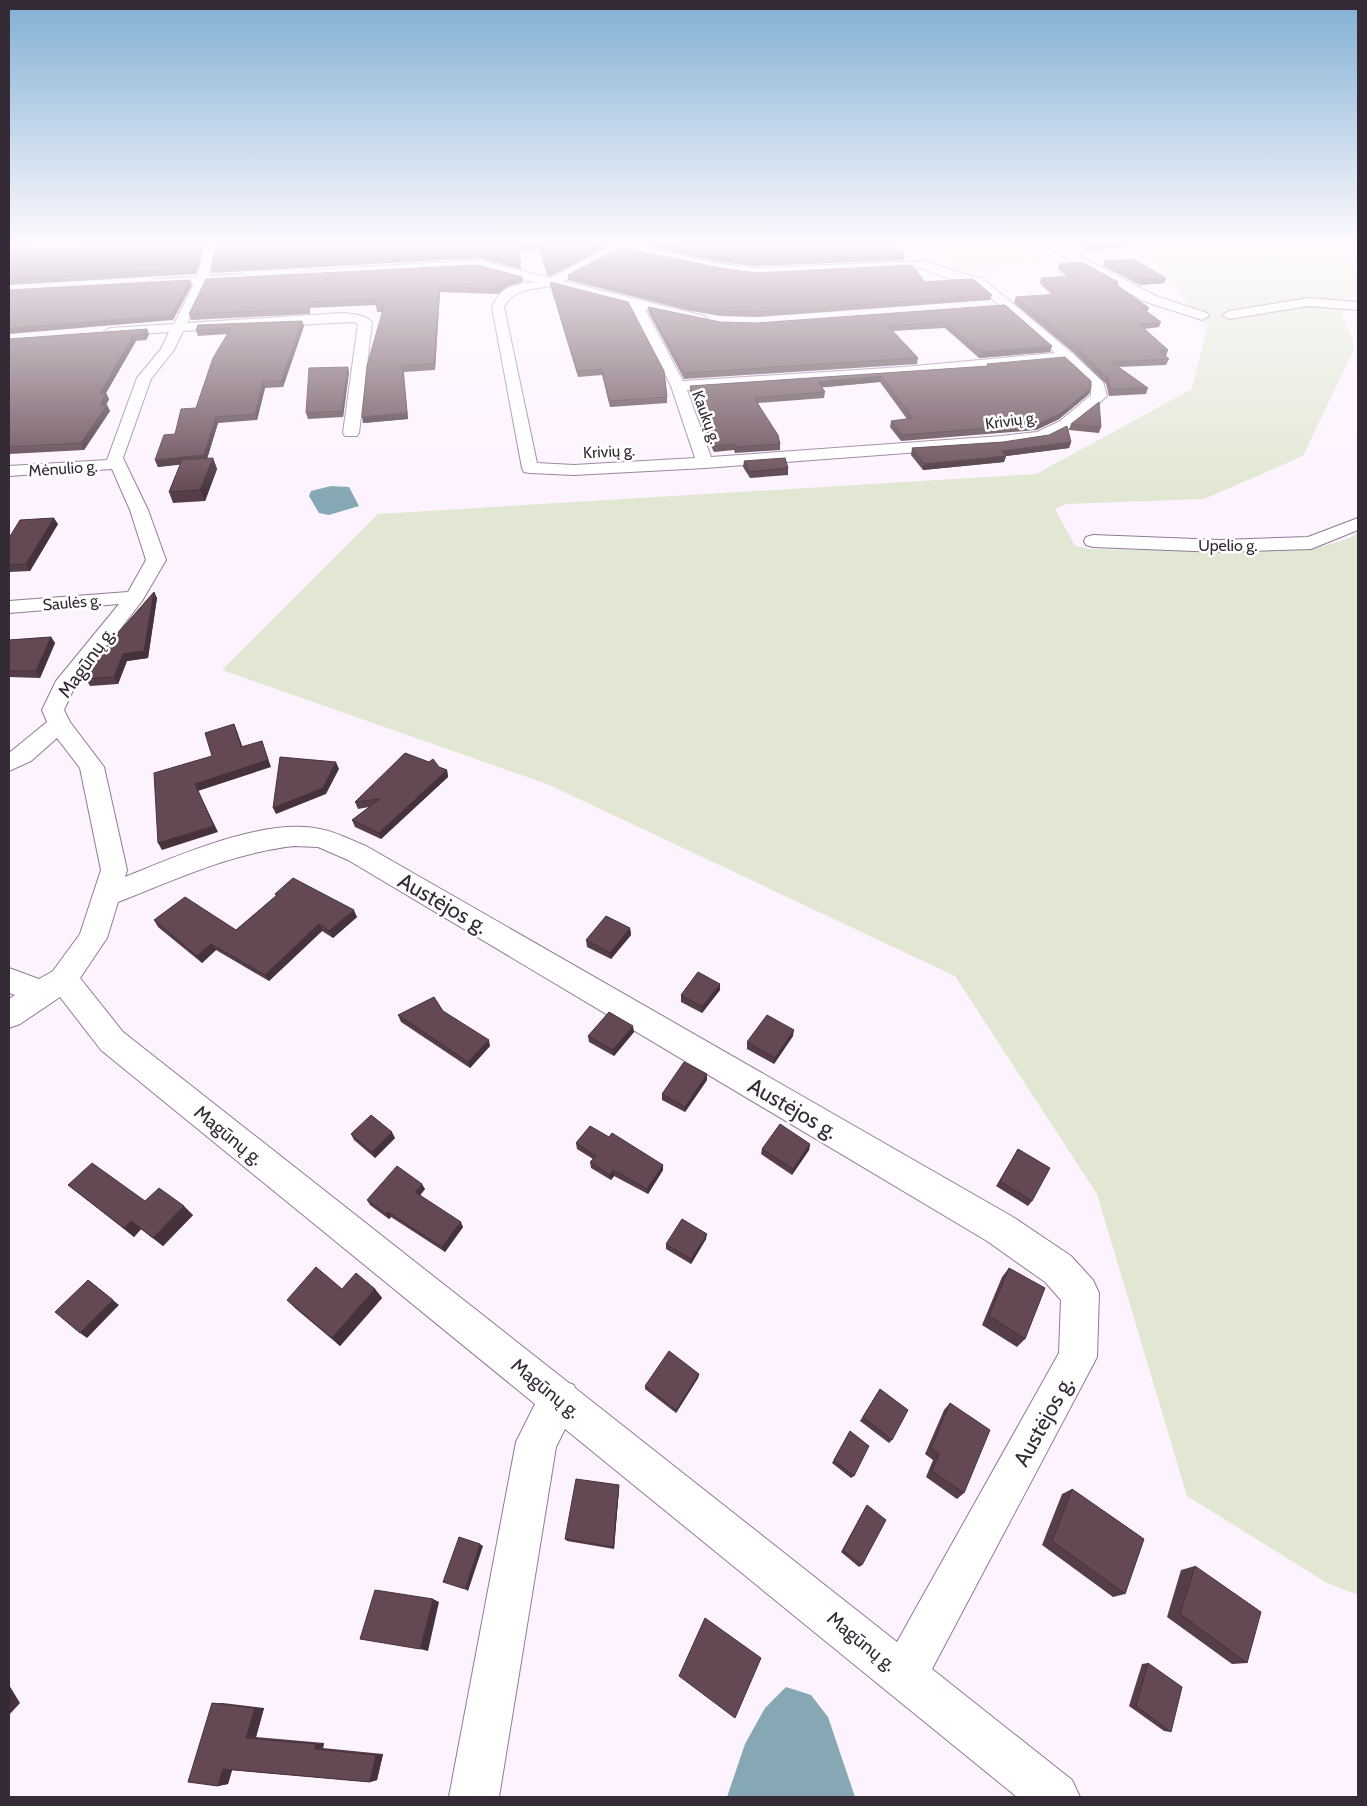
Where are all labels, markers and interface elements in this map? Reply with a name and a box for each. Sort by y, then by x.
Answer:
street label: Kaukų g. [688,388,725,447]
street label: Krivių g. [984,407,1038,434]
street label: Krivių g. [583,441,636,462]
street label: Mėnulio g. [28,457,98,480]
street label: Upelio g. [1198,536,1258,555]
street label: Saulės g. [42,590,102,615]
street label: Magūnų g. [53,622,120,702]
street label: Austėjos g. [393,867,492,940]
street label: Austėjos g. [743,1072,842,1145]
street label: Magūnų g. [190,1101,268,1170]
street label: Magūnų g. [507,1354,585,1423]
street label: Austėjos g. [1008,1371,1079,1471]
street label: Magūnų g. [823,1607,901,1676]

